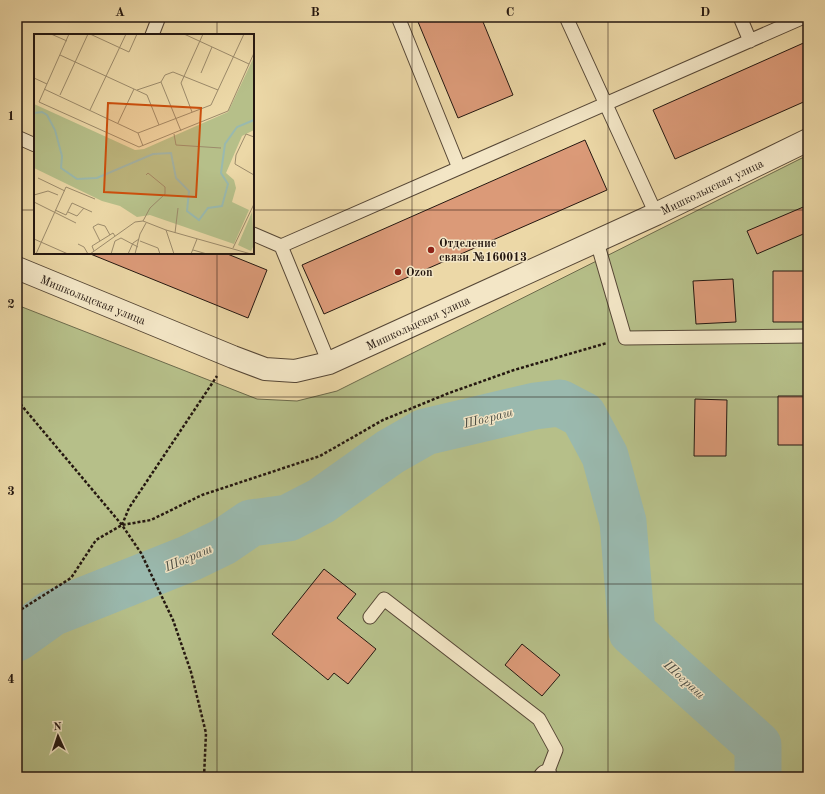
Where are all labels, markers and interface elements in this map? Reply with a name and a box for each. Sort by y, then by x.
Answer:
text: A [115,6,125,19]
text: B [310,6,320,19]
text: C [506,6,514,19]
text: D [700,6,710,19]
inset map [34,34,254,254]
text: 1 [7,110,15,123]
street label: Мишкольцская улица [659,158,766,218]
place label: Отделение связи №160013 [439,238,527,264]
marker: Отделение связи №160013 [426,245,436,255]
marker: Ozon [393,267,403,277]
place label: Ozon [406,267,433,279]
street label: Мишкольцская улица [38,274,147,328]
street label: Мишкольцская улица [365,295,472,353]
text: 2 [7,298,15,311]
water label: Шограш [461,406,515,431]
text: 3 [7,485,15,498]
water label: Шограш [162,542,215,575]
water label: Шограш [660,658,707,702]
text: 4 [7,673,15,686]
north arrow [38,716,78,756]
text: N [53,722,63,733]

